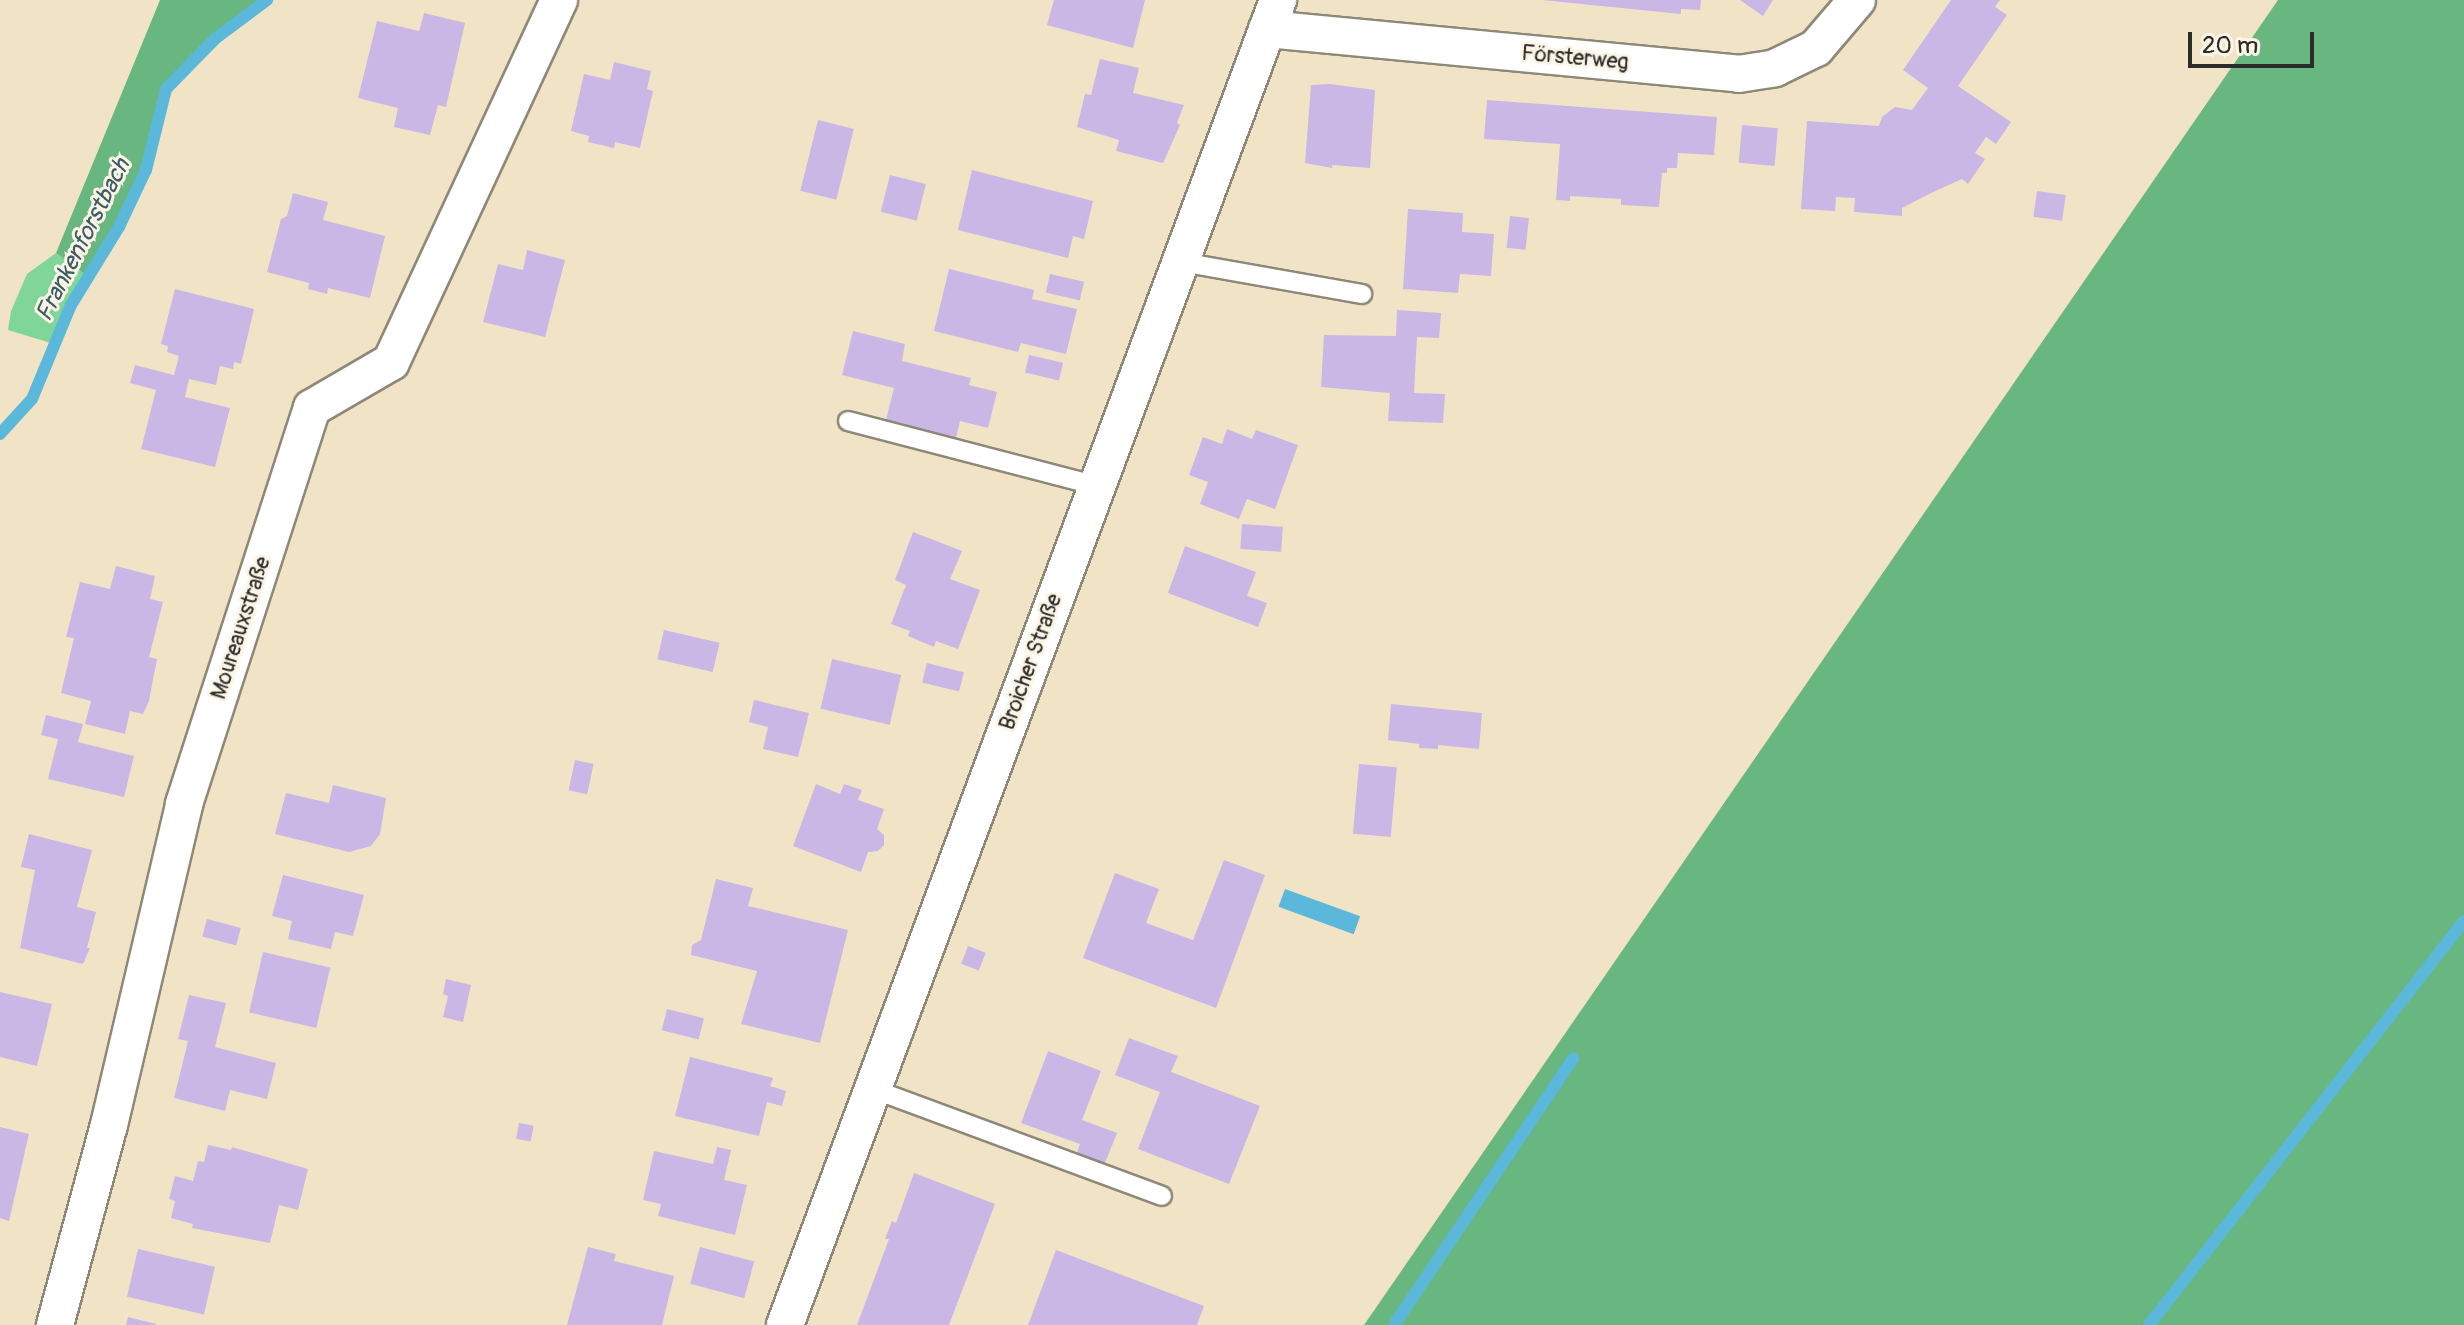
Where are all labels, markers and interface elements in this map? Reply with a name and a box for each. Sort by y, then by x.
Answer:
scale bar [2192,16,2318,66]
text: 20 m [2202,31,2258,60]
street label: Försterweg [1520,40,1630,76]
water label: Frankenforstbach [30,154,136,326]
street label: Moureauxstraße [206,553,276,703]
street label: Broicher Straße [994,590,1068,734]

